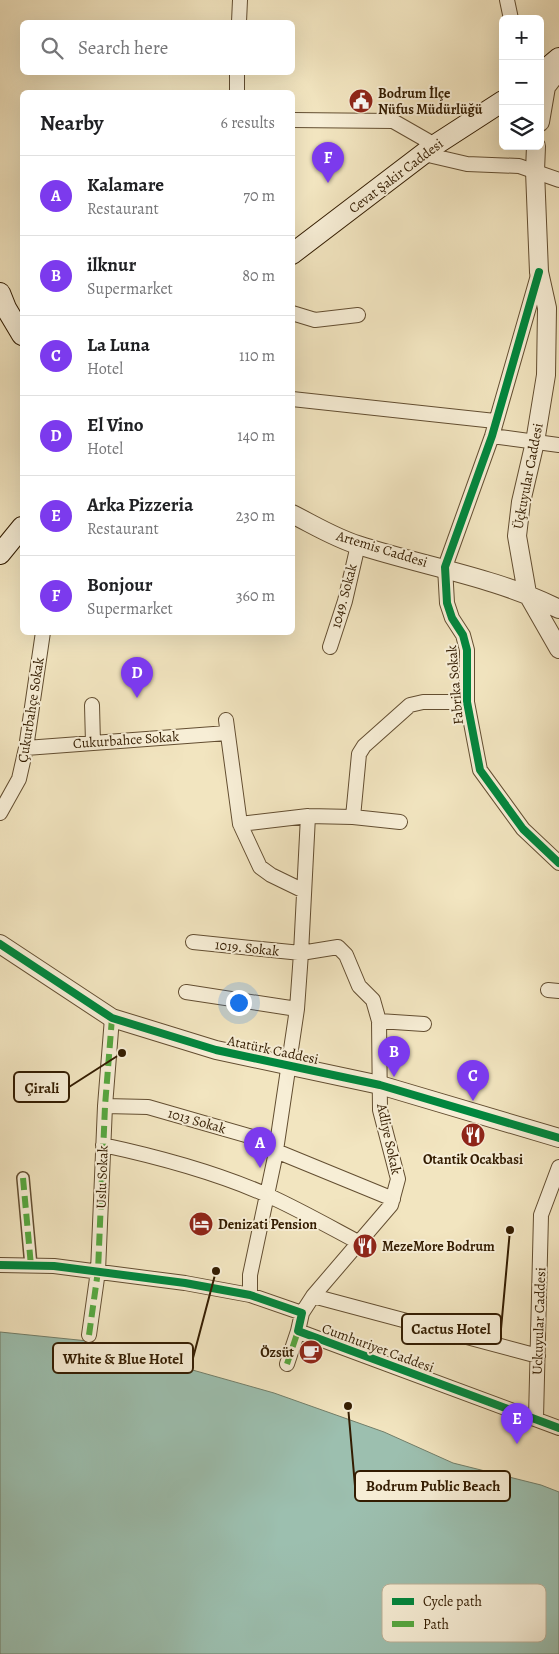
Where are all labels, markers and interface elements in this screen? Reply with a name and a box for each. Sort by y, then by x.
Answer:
map controls [499,15,544,150]
button: + [499,15,544,60]
search box [20,20,295,75]
icon: search [38,34,66,62]
text: Search here [78,35,168,61]
button: − [499,60,544,105]
place label: Bodrum İlçe Nüfus Müdürlüğü [378,84,483,119]
public building icon: Bodrum İlçe Nüfus Müdürlüğü [348,88,374,114]
button: layers [499,105,544,150]
text: Nearby [40,109,103,137]
text: 6 results [221,112,275,134]
street label: Cevat Şakir Caddesi [345,134,447,218]
pin: F [312,142,344,183]
text: Kalamare [87,172,164,198]
text: A [51,185,61,207]
text: 70 m [243,185,275,207]
text: Restaurant [87,198,159,220]
text: ilknur [87,252,136,278]
text: B [51,265,61,287]
text: 80 m [242,265,275,287]
text: Supermarket [87,278,173,300]
text: La Luna [87,332,150,358]
text: C [51,345,61,367]
text: 110 m [239,345,275,367]
text: Hotel [87,358,123,380]
text: El Vino [87,412,144,438]
street label: Üçkuyular Caddesi [508,421,548,531]
text: D [50,425,62,447]
text: 140 m [237,425,275,447]
text: Hotel [87,438,123,460]
text: Arka Pizzeria [87,492,193,518]
text: E [51,505,61,527]
text: 230 m [236,505,275,527]
text: Restaurant [87,518,159,540]
street label: Artemis Caddesi [333,526,430,572]
street label: 1049. Sokak [326,562,362,630]
text: Bonjour [87,572,152,598]
text: F [52,585,60,607]
text: 360 m [236,585,275,607]
text: Supermarket [87,598,173,620]
street label: Fabrika Sokak [442,644,468,726]
street label: Çukurbahçe Sokak [13,656,49,764]
pin: D [121,657,153,698]
street label: Cukurbahce Sokak [72,727,180,753]
street label: 1019. Sokak [214,935,280,961]
your location [226,990,252,1016]
street label: Atatürk Caddesi [225,1031,320,1069]
pin: B [378,1036,410,1077]
pin: C [457,1060,489,1101]
callout: Çirali [14,1072,69,1102]
text: Çirali [25,1078,60,1098]
street label: Adliye Sokak [372,1101,406,1176]
street label: 1013 Sokak [166,1104,228,1138]
restaurant icon: Otantik Ocakbasi [460,1122,486,1148]
pin: A [244,1127,276,1168]
street label: Uslu Sokak [91,1145,113,1209]
place label: Otantik Ocakbasi [423,1150,523,1169]
hotel icon: Denizati Pension [188,1211,214,1237]
place label: Denizati Pension [218,1215,317,1234]
restaurant icon: MezeMore Bodrum [352,1233,378,1259]
place label: MezeMore Bodrum [382,1237,495,1256]
street label: Uckuyular Caddesi [528,1267,550,1375]
callout: Cactus Hotel [402,1314,501,1344]
street label: Cumhuriyet Caddesi [319,1319,437,1377]
text: Cactus Hotel [411,1319,491,1339]
cafe icon: Özsüt [298,1339,324,1365]
callout: White & Blue Hotel [53,1343,193,1373]
place label: Özsüt [260,1343,294,1362]
text: White & Blue Hotel [62,1349,183,1369]
pin: E [501,1403,533,1444]
callout: Bodrum Public Beach [355,1471,510,1501]
text: Bodrum Public Beach [366,1476,500,1496]
legend [382,1584,546,1642]
text: Cycle path [423,1592,483,1611]
text: Path [423,1615,450,1634]

